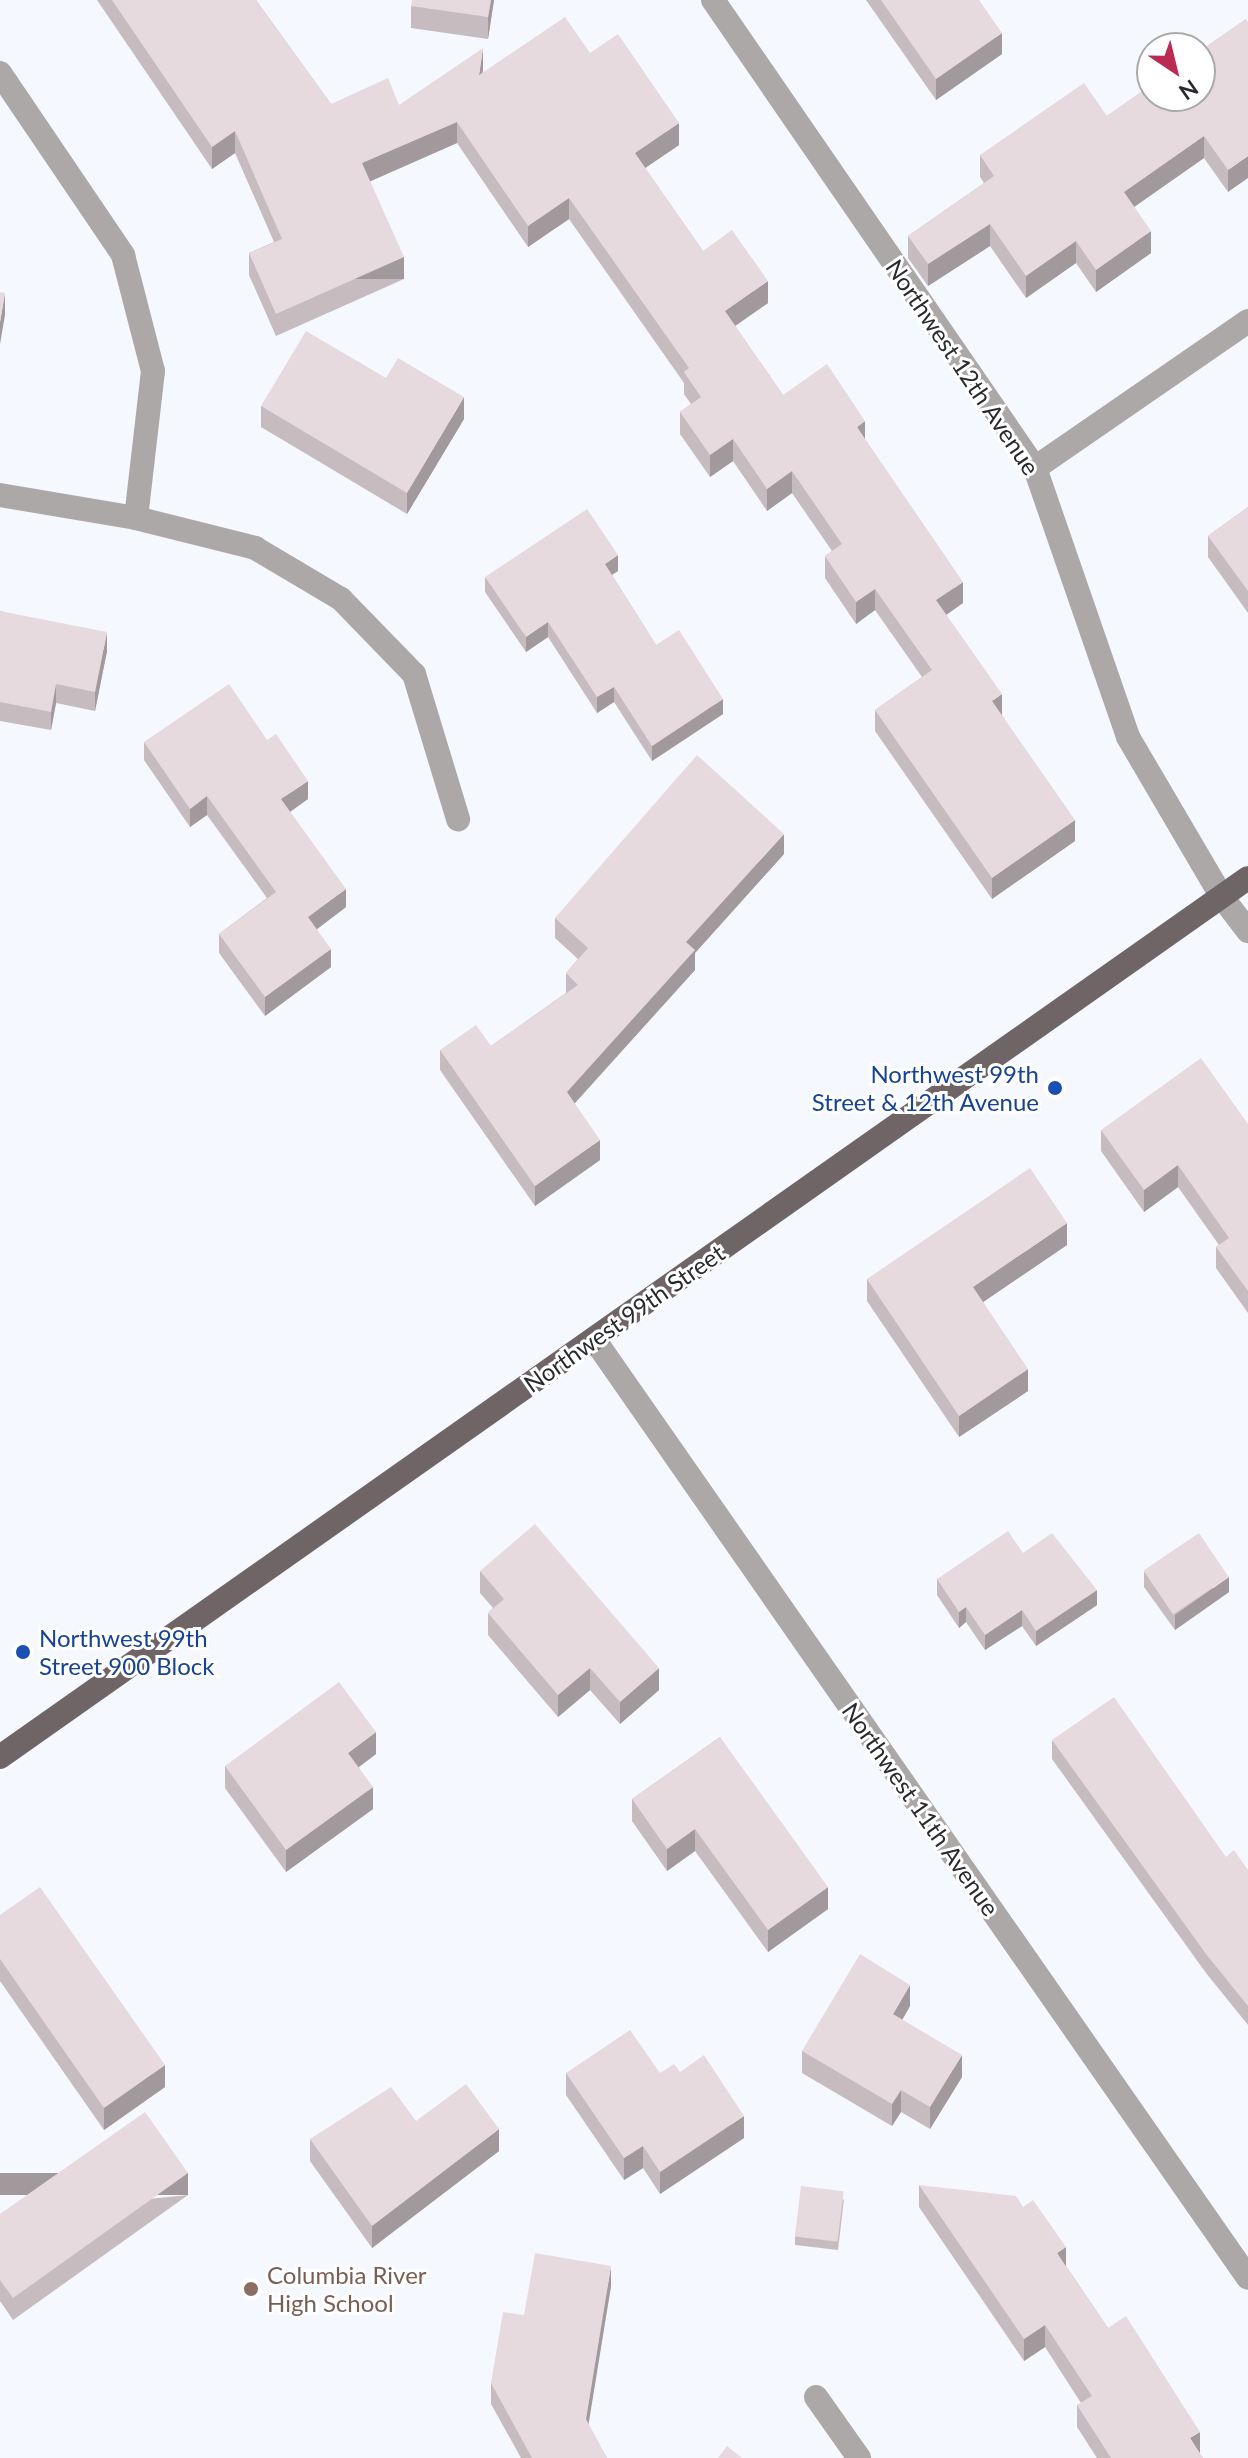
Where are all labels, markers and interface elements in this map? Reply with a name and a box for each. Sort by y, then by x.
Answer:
north arrow [1136,32,1216,112]
text: N [1174,75,1204,106]
street label: Northwest 12th Avenue [880,254,1046,480]
place label: Northwest 99th Street & 12th Avenue [811,1060,1039,1116]
marker: Northwest 99th Street & 12th Avenue [1046,1079,1064,1097]
street label: Northwest 99th Street [518,1238,730,1398]
place label: Northwest 99th Street 900 Block [39,1624,214,1680]
marker: Northwest 99th Street 900 Block [14,1643,32,1661]
street label: Northwest 11th Avenue [836,1697,1006,1921]
place label: Columbia River High School [267,2261,427,2317]
marker: Columbia River High School [242,2280,260,2298]

